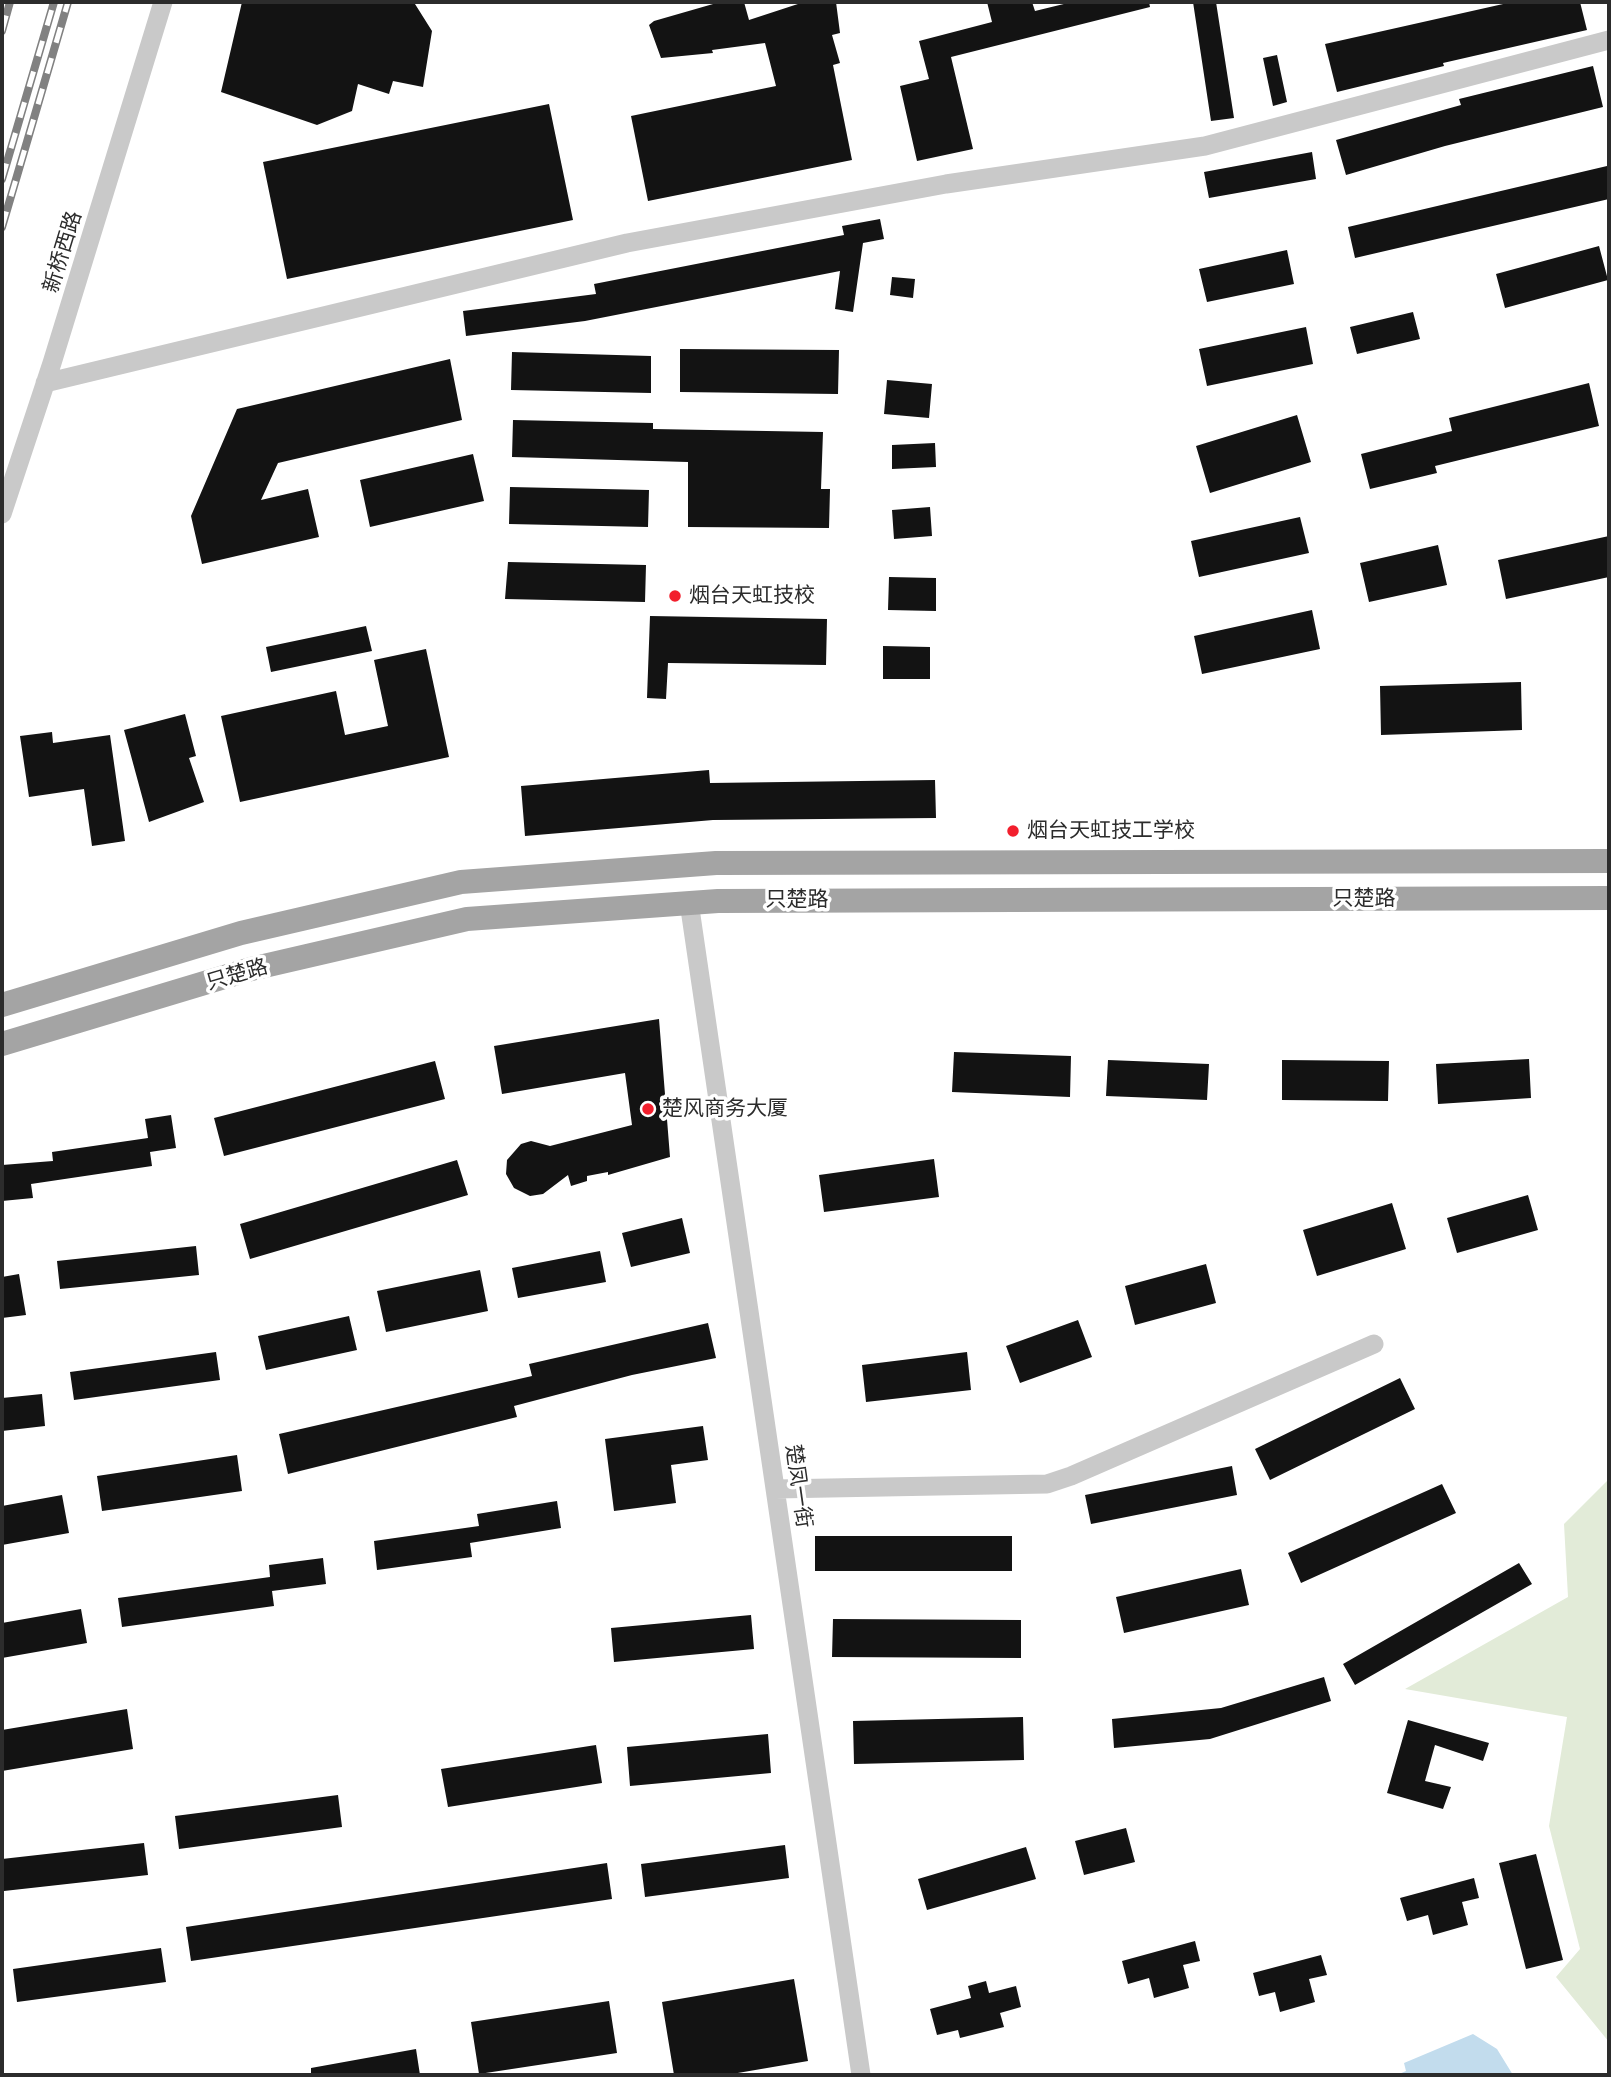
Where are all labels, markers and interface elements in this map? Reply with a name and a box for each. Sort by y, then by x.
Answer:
street label: 新桥西路 [39,208,87,296]
place label: 烟台天虹技校 [689,583,815,609]
marker: 烟台天虹技校 [667,588,683,604]
place label: 烟台天虹技工学校 [1027,818,1195,844]
marker: 烟台天虹技工学校 [1005,823,1021,839]
street label: 只楚路 [1333,886,1395,912]
street label: 只楚路 [766,887,828,913]
street label: 只楚路 [203,954,271,996]
place label: 楚风商务大厦 [662,1096,788,1122]
marker: 楚风商务大厦 [640,1101,656,1117]
street label: 楚凤一街 [780,1443,816,1529]

